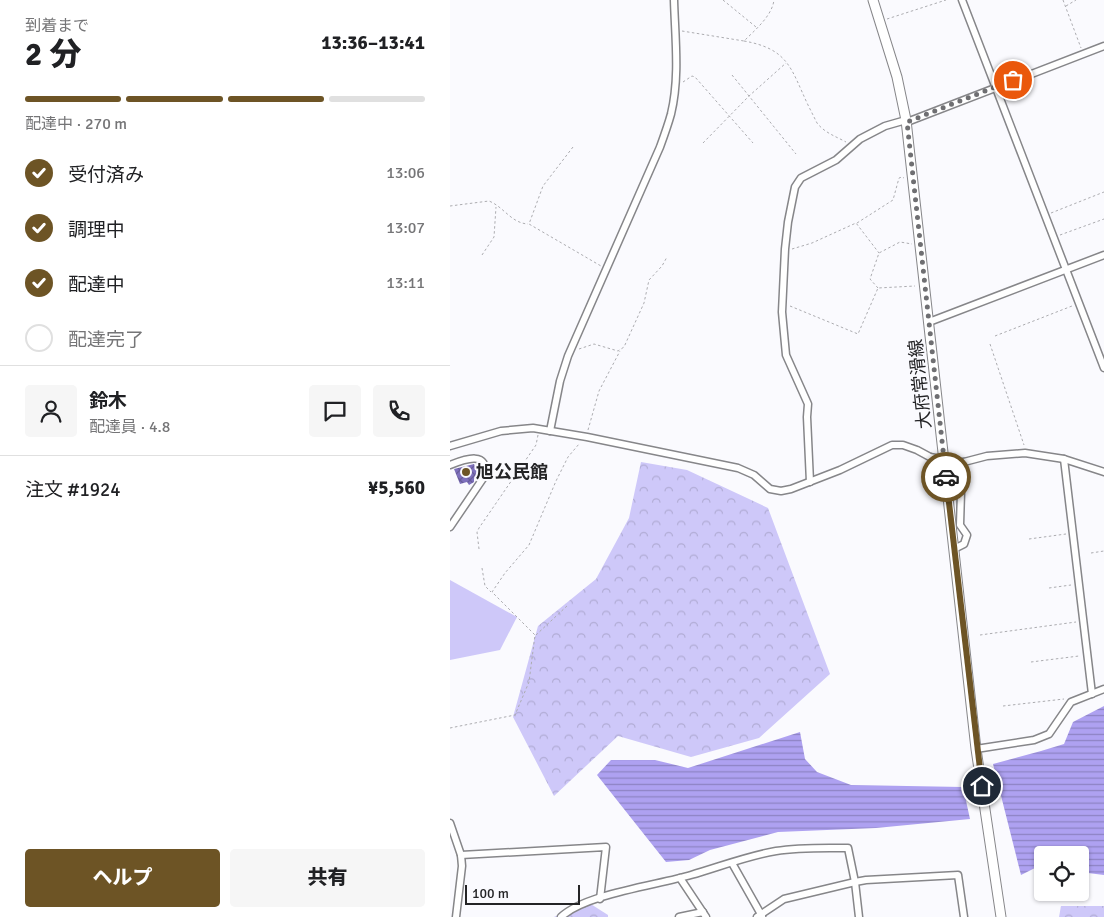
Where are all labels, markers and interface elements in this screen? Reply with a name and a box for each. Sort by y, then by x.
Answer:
text: 到着まで [25,16,89,36]
text: 13:36–13:41 [321,31,425,55]
text: 2 分 [25,35,81,74]
pin [992,59,1034,101]
icon: bag [999,66,1027,94]
text: 配達中 · 270 m [25,114,127,134]
icon: check [25,159,53,187]
text: 受付済み [68,163,144,187]
text: 13:06 [386,163,425,183]
icon: check [25,214,53,242]
text: 調理中 [68,218,125,242]
text: 13:07 [386,218,425,238]
icon: check [25,269,53,297]
text: 配達中 [68,273,125,297]
text: 13:11 [386,273,425,293]
text: 配達完了 [68,328,144,352]
street label: 大府常滑線 [904,338,936,430]
button: person [25,385,77,437]
button: chat [309,385,361,437]
button: phone [373,385,425,437]
text: 鈴木 [89,389,127,413]
text: 配達員 · 4.8 [89,417,170,437]
courier [921,452,971,502]
place label: 旭公民館 [476,461,548,483]
icon: car [932,463,960,491]
marker: 旭公民館 [460,466,472,478]
text: ¥5,560 [368,476,425,500]
text: 注文 #1924 [25,478,120,502]
pin [961,765,1003,807]
icon: home [968,772,996,800]
map controls [1034,846,1089,901]
button: locate [1034,846,1089,901]
button: ヘルプ [25,849,220,907]
button: 共有 [230,849,425,907]
scale bar [465,882,580,905]
text: 100 m [472,885,509,902]

